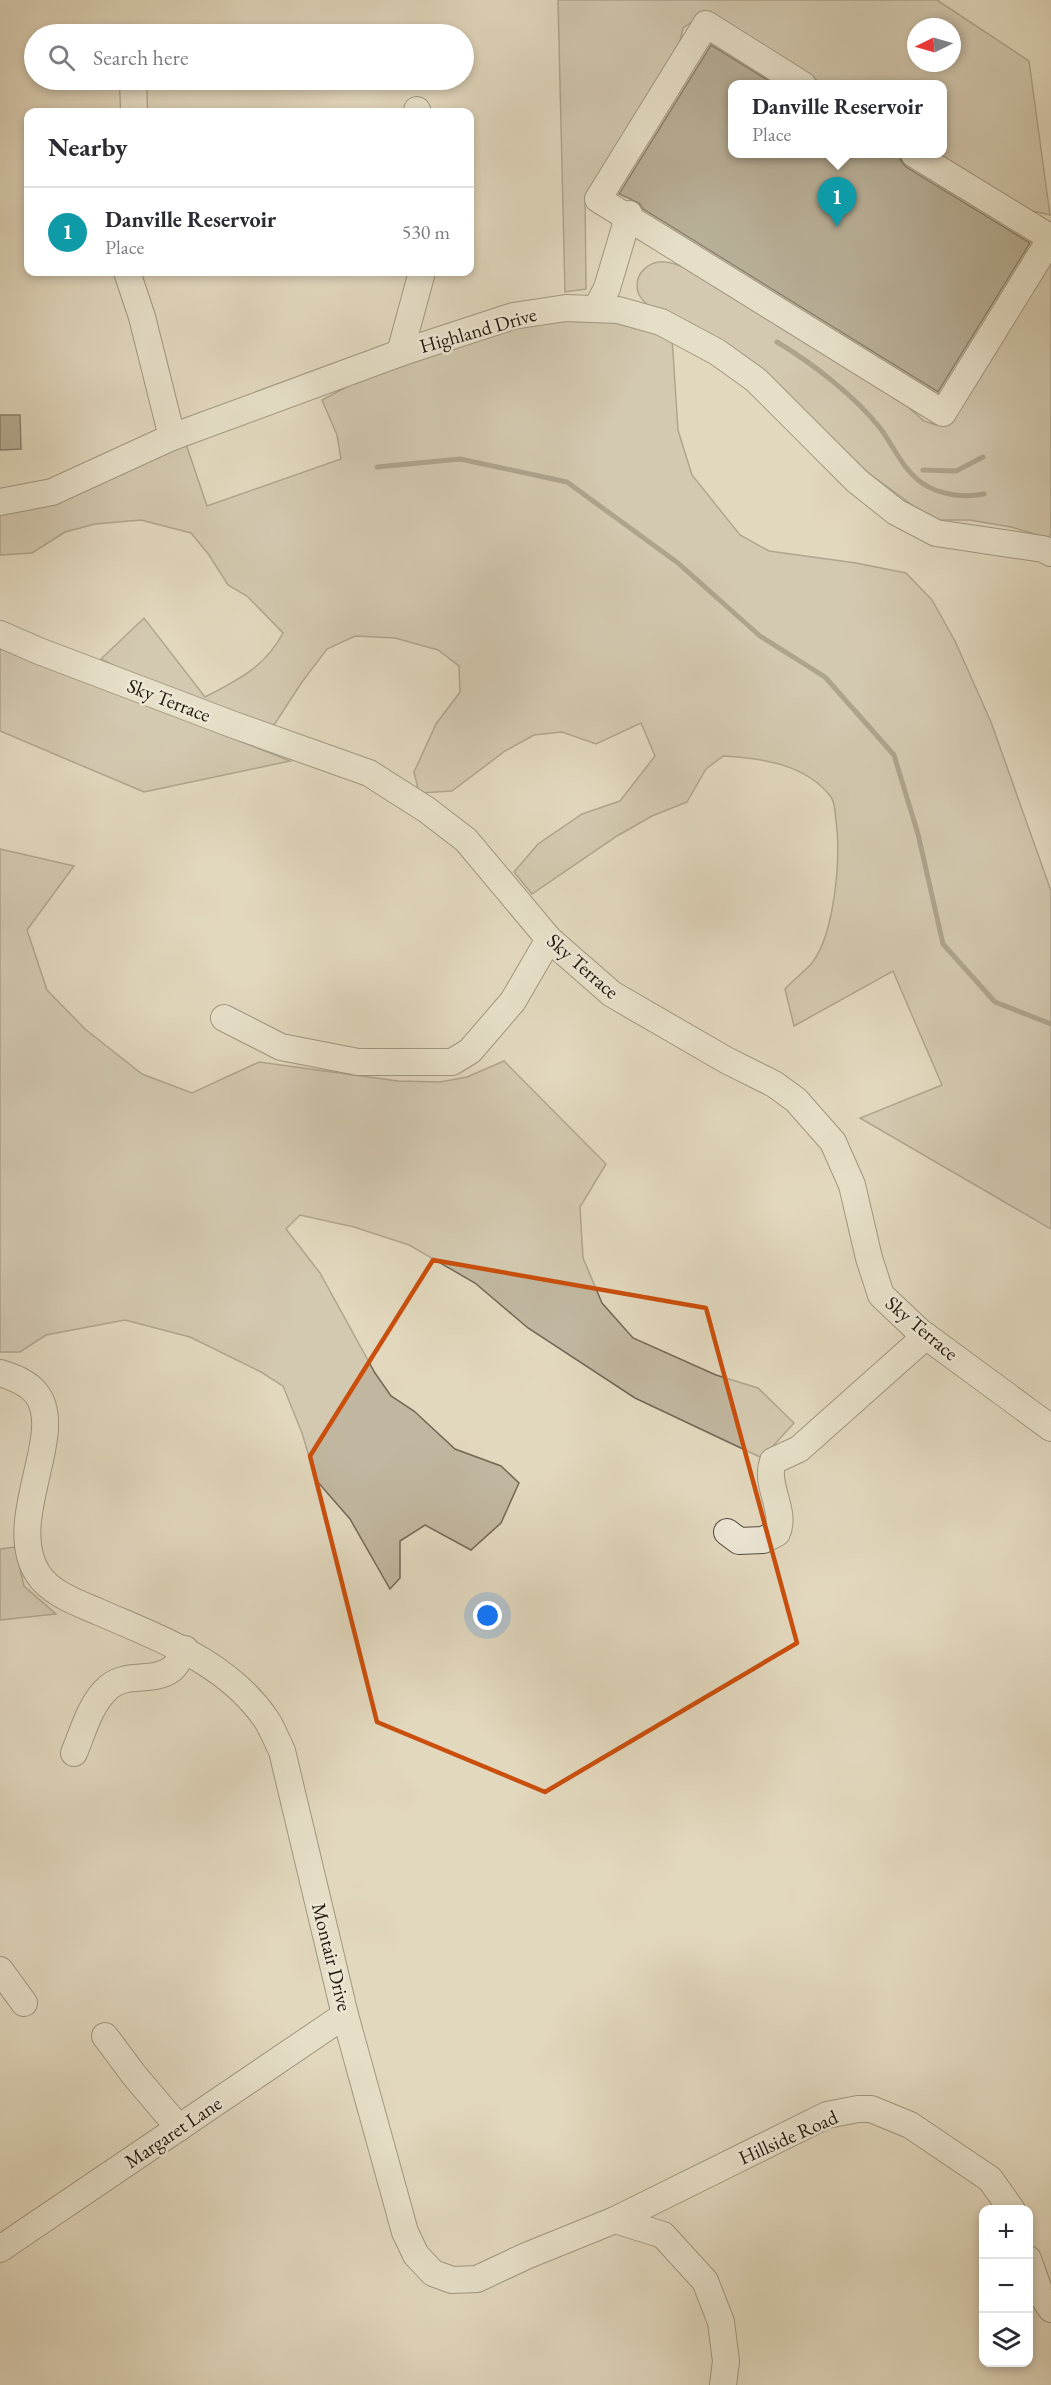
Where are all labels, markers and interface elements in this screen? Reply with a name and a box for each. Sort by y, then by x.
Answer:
north arrow [907,18,961,72]
search box [24,24,474,90]
icon: search [45,41,78,74]
text: Search here [93,43,188,72]
popup [728,80,947,158]
text: Danville Reservoir [752,92,923,121]
text: Place [752,121,791,147]
text: Nearby [48,130,128,164]
pin: 1 [818,178,856,227]
text: Danville Reservoir [105,205,276,234]
text: 1 [62,219,73,245]
text: 530 m [402,219,450,245]
text: Place [105,234,144,260]
street label: Highland Drive [417,301,540,359]
street label: Sky Terrace [124,672,215,728]
street label: Sky Terrace [541,928,625,1005]
street label: Sky Terrace [880,1290,964,1366]
your location [473,1601,502,1630]
street label: Montair Drive [306,1900,358,2014]
street label: Margaret Lane [119,2090,227,2174]
street label: Hillside Road [734,2103,842,2170]
map controls [979,2205,1033,2367]
button: + [979,2205,1033,2259]
button: − [979,2259,1033,2313]
button: layers [979,2313,1033,2367]

